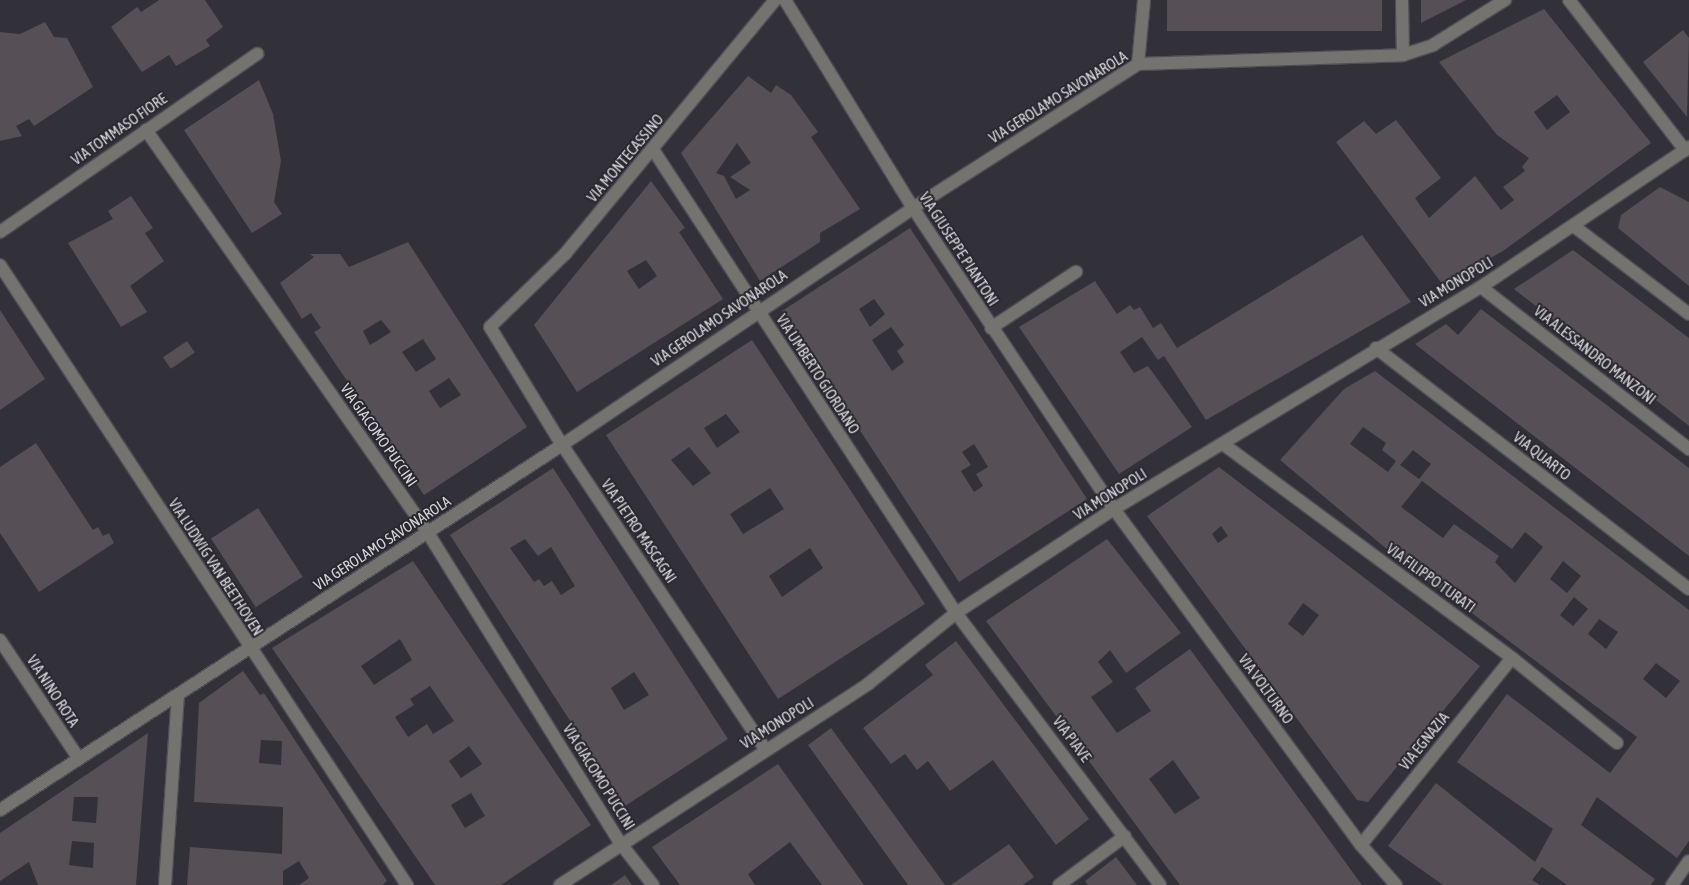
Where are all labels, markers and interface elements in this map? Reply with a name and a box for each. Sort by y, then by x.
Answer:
street label: VIA GEROLAMO SAVONAROLA [985,47,1131,147]
street label: VIA TOMMASO FIORE [68,89,170,169]
street label: VIA MONTECASSINO [583,110,667,206]
street label: VIA GIUSEPPE PIANTONI [915,189,1003,309]
street label: VIA MONOPOLI [1416,253,1496,311]
street label: VIA GEROLAMO SAVONAROLA [648,266,790,370]
street label: VIA ALESSANDRO MANZONI [1530,302,1660,408]
street label: VIA UMBERTO GIORDANO [773,311,863,437]
street label: VIA GIACOMO PUCCINI [337,380,421,490]
street label: VIA QUARTO [1510,428,1574,484]
street label: VIA MONOPOLI [1070,464,1150,524]
street label: VIA PIETRO MASCAGNI [598,476,680,586]
street label: VIA GEROLAMO SAVONAROLA [310,492,454,594]
street label: VIA LUDWIG VAN BEETHOVEN [165,495,267,639]
street label: VIA FILIPPO TURATI [1383,540,1479,616]
street label: VIA VOLTURNO [1235,651,1297,727]
street label: VIA NINO ROTA [23,652,83,730]
street label: VIA MONOPOLI [737,693,817,753]
street label: VIA EGNAZIA [1395,709,1453,773]
street label: VIA PIAVE [1049,713,1095,765]
street label: VIA GIACOMO PUCCINI [559,721,639,833]

